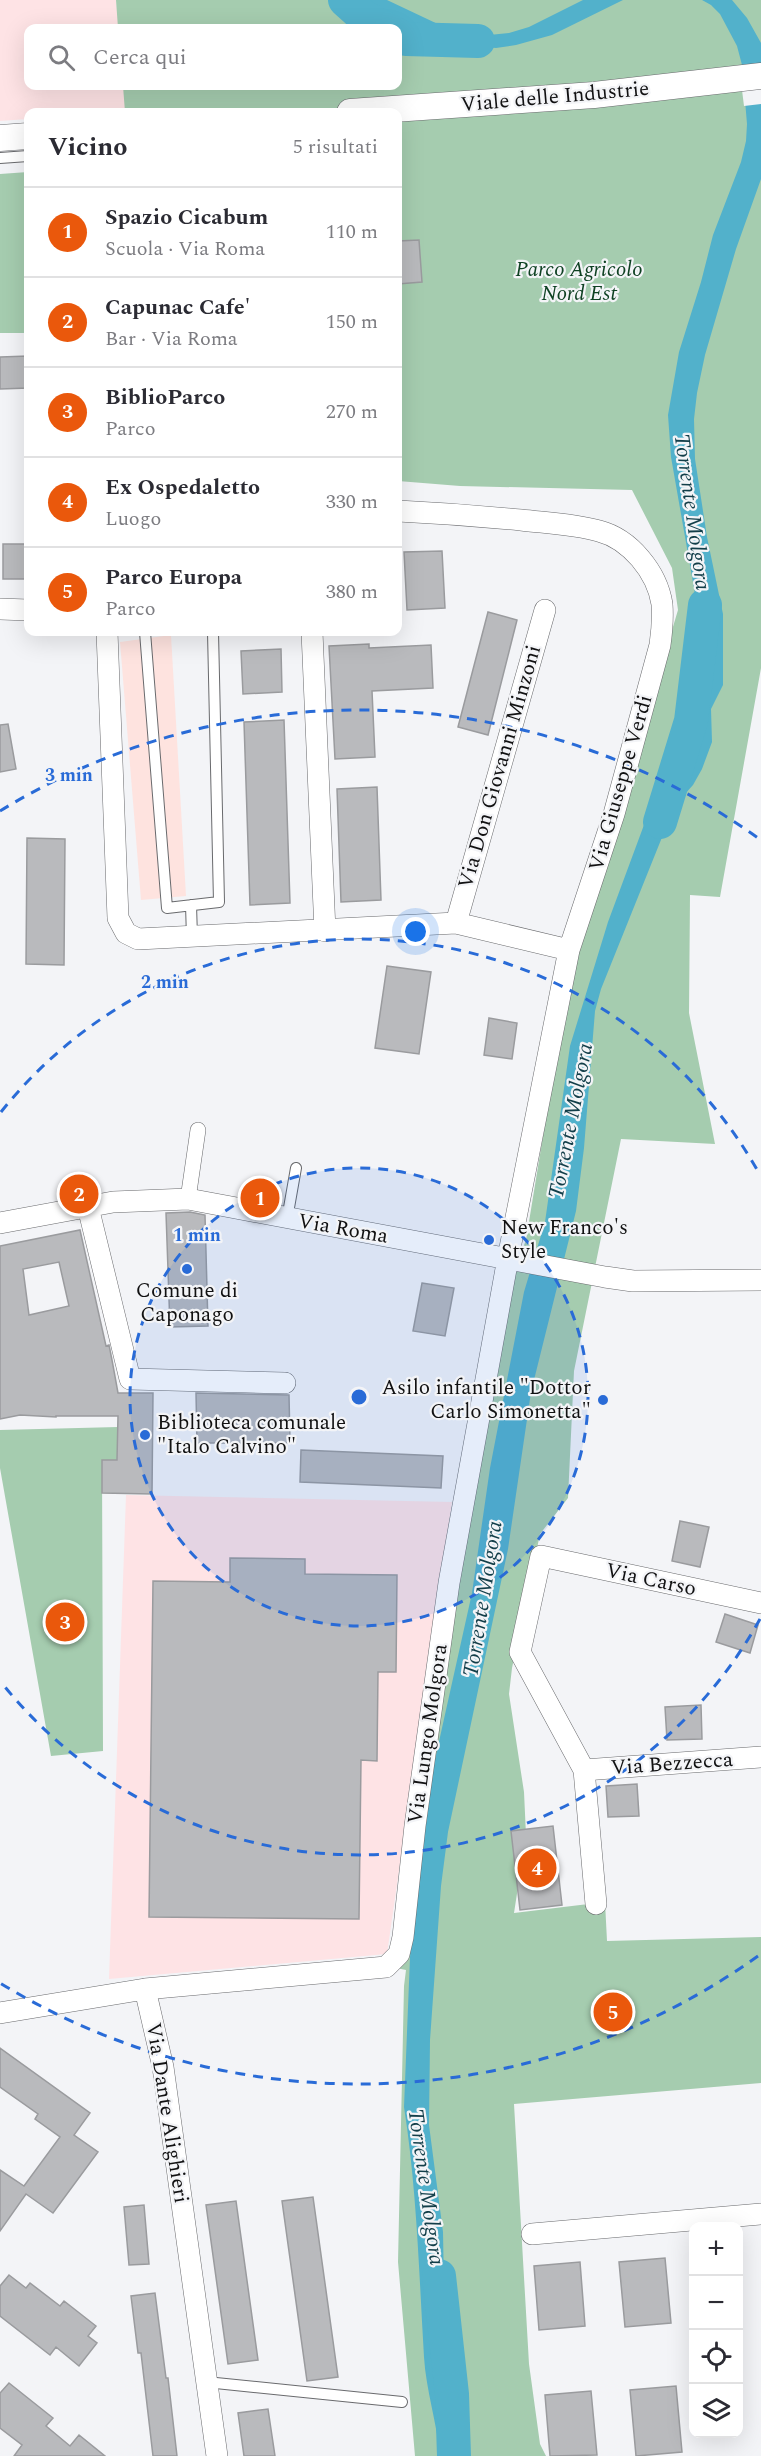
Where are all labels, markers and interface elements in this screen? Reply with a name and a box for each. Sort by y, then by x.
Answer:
search box [24,24,402,90]
icon: search [45,41,78,74]
text: Cerca qui [93,41,187,74]
street label: Viale delle Industrie [459,73,651,121]
text: Vicino [48,127,128,167]
text: 5 risultati [293,132,378,162]
text: Spazio Cicabum [105,201,268,234]
text: 1 [62,217,73,247]
text: 110 m [326,217,378,247]
text: Scuola · Via Roma [105,234,265,264]
park label: Parco Agricolo Nord Est [515,254,643,310]
text: Capunac Cafe' [105,291,250,324]
text: 2 [62,307,73,337]
text: 150 m [326,307,378,337]
text: Bar · Via Roma [105,324,238,354]
text: BiblioParco [105,381,225,414]
text: 3 [62,397,73,427]
text: 270 m [326,397,378,427]
text: Parco [105,414,155,444]
water label: Torrente Molgora [665,431,719,593]
text: Ex Ospedaletto [105,471,260,504]
text: 4 [62,487,73,517]
text: 330 m [326,487,378,517]
text: Luogo [105,504,161,534]
text: Parco Europa [105,561,242,594]
text: 5 [62,577,73,607]
text: 380 m [326,577,378,607]
text: Parco [105,594,155,624]
street label: Via Don Giovanni Minzoni [450,641,550,893]
street label: Via Giuseppe Verdi [581,691,661,875]
text: 3 min [45,762,93,789]
your location [401,917,430,946]
text: 2 min [141,969,189,996]
water label: Torrente Molgora [540,1040,602,1202]
pin: 2 [60,1172,98,1216]
pin: 1 [240,1176,280,1220]
street label: Via Roma [295,1205,391,1253]
place label: New Franco's Style [501,1212,628,1268]
text: 1 min [173,1222,221,1249]
marker: New Franco's Style [482,1233,496,1247]
marker: Comune di Caponago [180,1262,194,1276]
place label: Comune di Caponago [136,1275,238,1331]
place label: Asilo infantile "Dottor Carlo Simonetta" [381,1372,591,1428]
centre of rings [349,1387,369,1407]
marker: Asilo infantile "Dottor Carlo Simonetta" [596,1393,610,1407]
place label: Biblioteca comunale "Italo Calvino" [157,1407,346,1463]
marker: Biblioteca comunale "Italo Calvino" [138,1428,152,1442]
water label: Torrente Molgora [454,1518,512,1680]
street label: Via Carso [603,1555,699,1605]
pin: 3 [46,1600,84,1644]
street label: Via Lungo Molgora [400,1641,457,1826]
street label: Via Bezzecca [610,1744,735,1784]
pin: 4 [518,1846,556,1890]
pin: 5 [594,1990,632,2034]
street label: Via Dante Alighieri [137,2020,197,2206]
water label: Torrente Molgora [399,2106,453,2268]
map controls [689,2222,743,2438]
button: + [689,2222,743,2276]
button: − [689,2276,743,2330]
button: locate [689,2330,743,2384]
button: layers [689,2384,743,2438]

